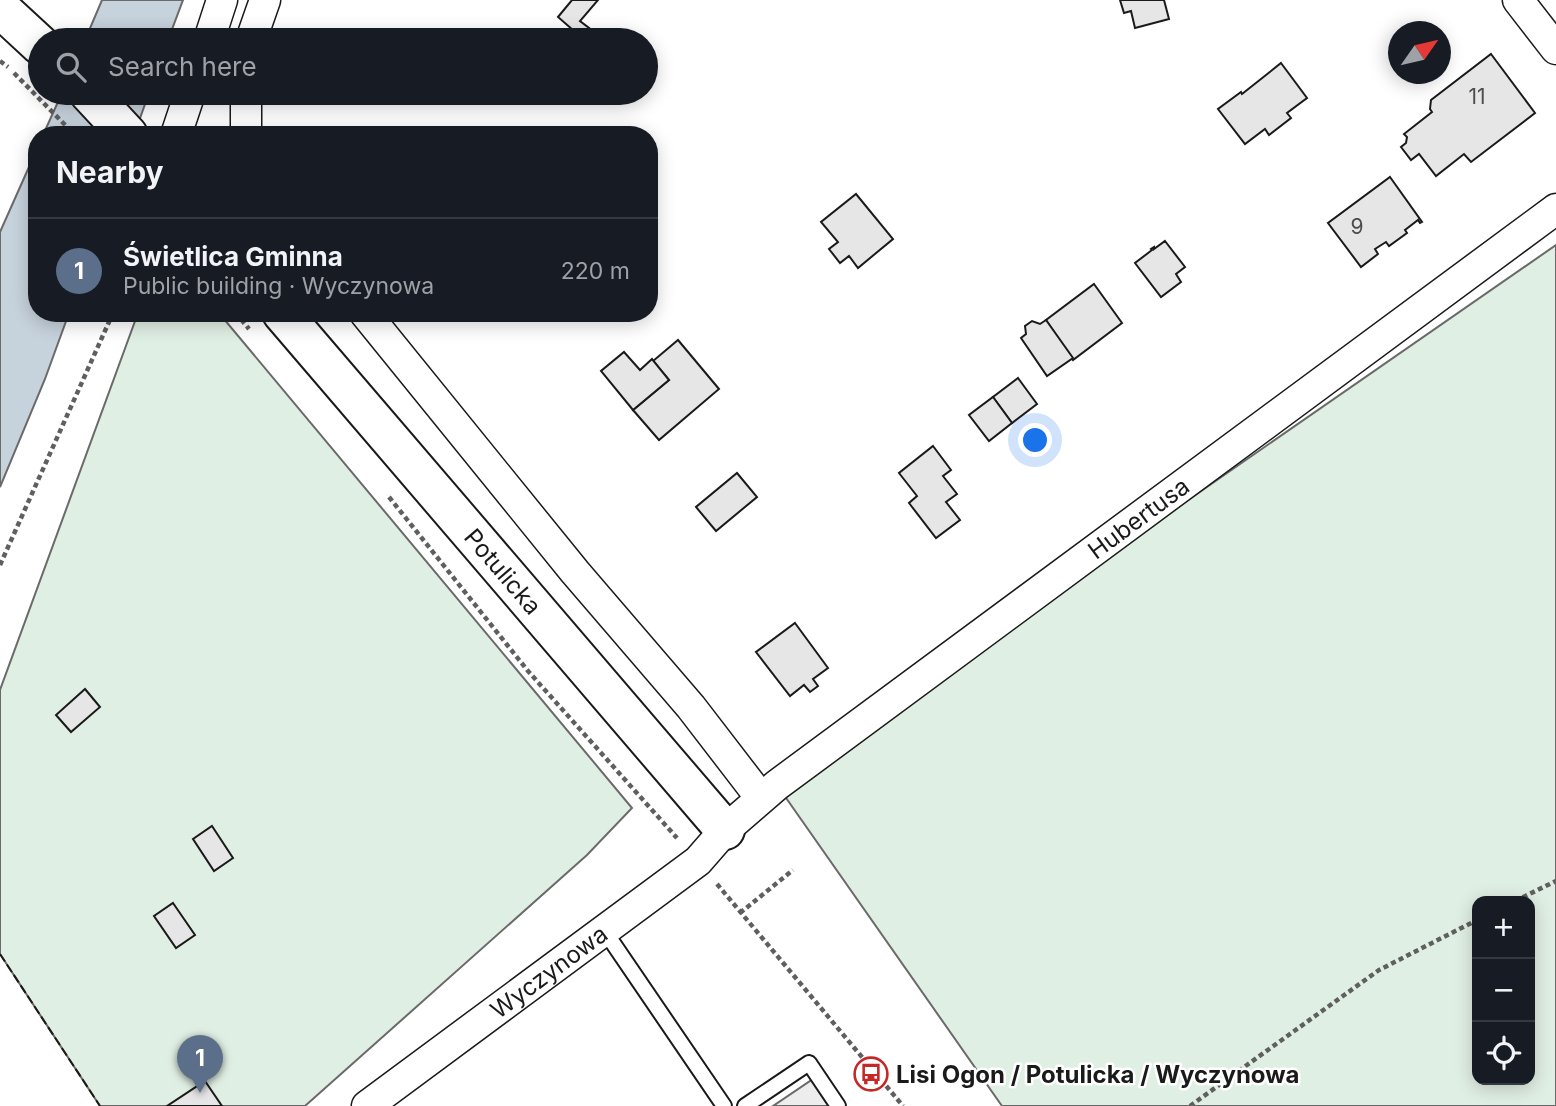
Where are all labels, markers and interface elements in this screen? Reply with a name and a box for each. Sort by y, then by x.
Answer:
north arrow [1388,21,1451,84]
search box [28,28,658,105]
icon: search [52,48,90,86]
text: Search here [108,51,257,82]
house number: 11 [1468,84,1486,109]
text: Nearby [56,154,164,190]
house number: 9 [1350,214,1364,239]
text: Świetlica Gminna [123,241,343,272]
text: 1 [74,257,84,285]
text: 220 m [561,257,630,285]
text: Public building · Wyczynowa [123,272,434,300]
your location [1018,423,1052,457]
street label: Hubertusa [1082,471,1194,565]
street label: Potulicka [458,522,548,620]
map controls [1472,896,1535,1085]
button: + [1472,896,1535,959]
street label: Wyczynowa [485,919,613,1024]
button: − [1472,959,1535,1022]
button: locate [1472,1022,1535,1085]
pin: 1 [177,1035,223,1093]
bus stop icon: Lisi Ogon / Potulicka / Wyczynowa [852,1055,890,1093]
place label: Lisi Ogon / Potulicka / Wyczynowa [896,1060,1300,1089]

